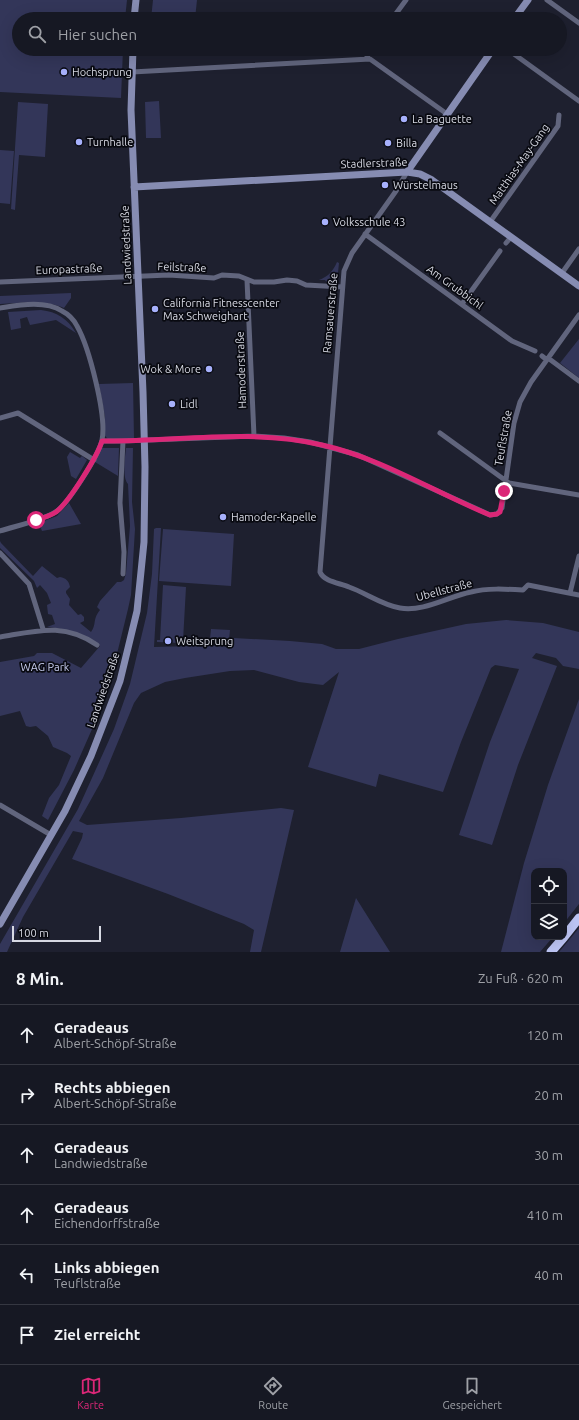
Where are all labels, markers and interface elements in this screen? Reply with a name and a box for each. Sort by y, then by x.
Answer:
search box [12,12,567,56]
icon: search [26,23,48,45]
text: Hier suchen [58,26,137,43]
place label: Hochsprung [72,66,132,78]
marker: Hochsprung [59,67,69,77]
place label: La Baguette [412,113,472,125]
marker: La Baguette [399,114,409,124]
street label: Matthias-May-Gang [487,121,551,207]
place label: Turnhalle [87,136,133,148]
marker: Turnhalle [74,137,84,147]
place label: Billa [396,137,417,149]
marker: Billa [383,138,393,148]
street label: Stadlerstraße [340,156,408,170]
place label: Würstelmaus [393,179,458,191]
marker: Würstelmaus [380,180,390,190]
street label: Landwiedstraße [119,205,133,285]
place label: Volksschule 43 [333,216,406,228]
marker: Volksschule 43 [320,217,330,227]
street label: Feilstraße [157,260,207,274]
street label: Europastraße [35,262,103,276]
street label: Am Grubbichl [424,263,486,312]
street label: Ramsauerstraße [321,272,339,354]
place label: California Fitnesscenter Max Schweighart [163,297,280,322]
marker: California Fitnesscenter Max Schweighart [150,304,160,314]
street label: Hamoderstraße [234,331,248,409]
place label: Wok & More [141,363,201,375]
marker: Wok & More [204,364,214,374]
place label: Lidl [180,398,198,410]
marker: Lidl [167,399,177,409]
street label: Teuflstraße [492,409,514,467]
route end [495,482,513,500]
route start [27,511,45,529]
place label: Hamoder-Kapelle [231,511,317,523]
marker: Hamoder-Kapelle [218,512,228,522]
street label: Ubellstraße [415,577,473,603]
place label: Weitsprung [176,635,233,647]
marker: Weitsprung [163,636,173,646]
street label: Landwiedstraße [84,651,122,729]
park label: WAG Park [21,661,70,673]
map controls [531,868,567,940]
button: locate [531,868,567,904]
button: layers [531,904,567,940]
scale bar [12,924,101,943]
text: 100 m [18,927,49,939]
text: 8 Min. [16,969,64,988]
text: Zu Fuß · 620 m [478,971,563,985]
text: Geradeaus [54,1019,129,1036]
icon: ahead [16,1024,38,1046]
text: 120 m [527,1028,563,1042]
text: Albert-Schöpf-Straße [54,1036,177,1050]
text: Rechts abbiegen [54,1079,171,1096]
icon: right [16,1084,38,1106]
text: 20 m [534,1088,563,1102]
text: Albert-Schöpf-Straße [54,1096,177,1110]
text: Geradeaus [54,1139,129,1156]
icon: ahead [16,1144,38,1166]
text: 30 m [534,1148,563,1162]
text: Landwiedstraße [54,1156,148,1170]
text: Geradeaus [54,1199,129,1216]
icon: ahead [16,1204,38,1226]
text: 410 m [527,1208,563,1222]
text: Eichendorffstraße [54,1216,160,1230]
text: Links abbiegen [54,1259,159,1276]
icon: left [16,1264,38,1286]
text: 40 m [534,1268,563,1282]
text: Teuflstraße [54,1276,121,1290]
icon: arrive [16,1324,38,1346]
text: Ziel erreicht [54,1326,140,1343]
tab: Karte [77,1375,104,1411]
tab: Route [258,1375,288,1411]
tab: Gespeichert [443,1375,502,1411]

